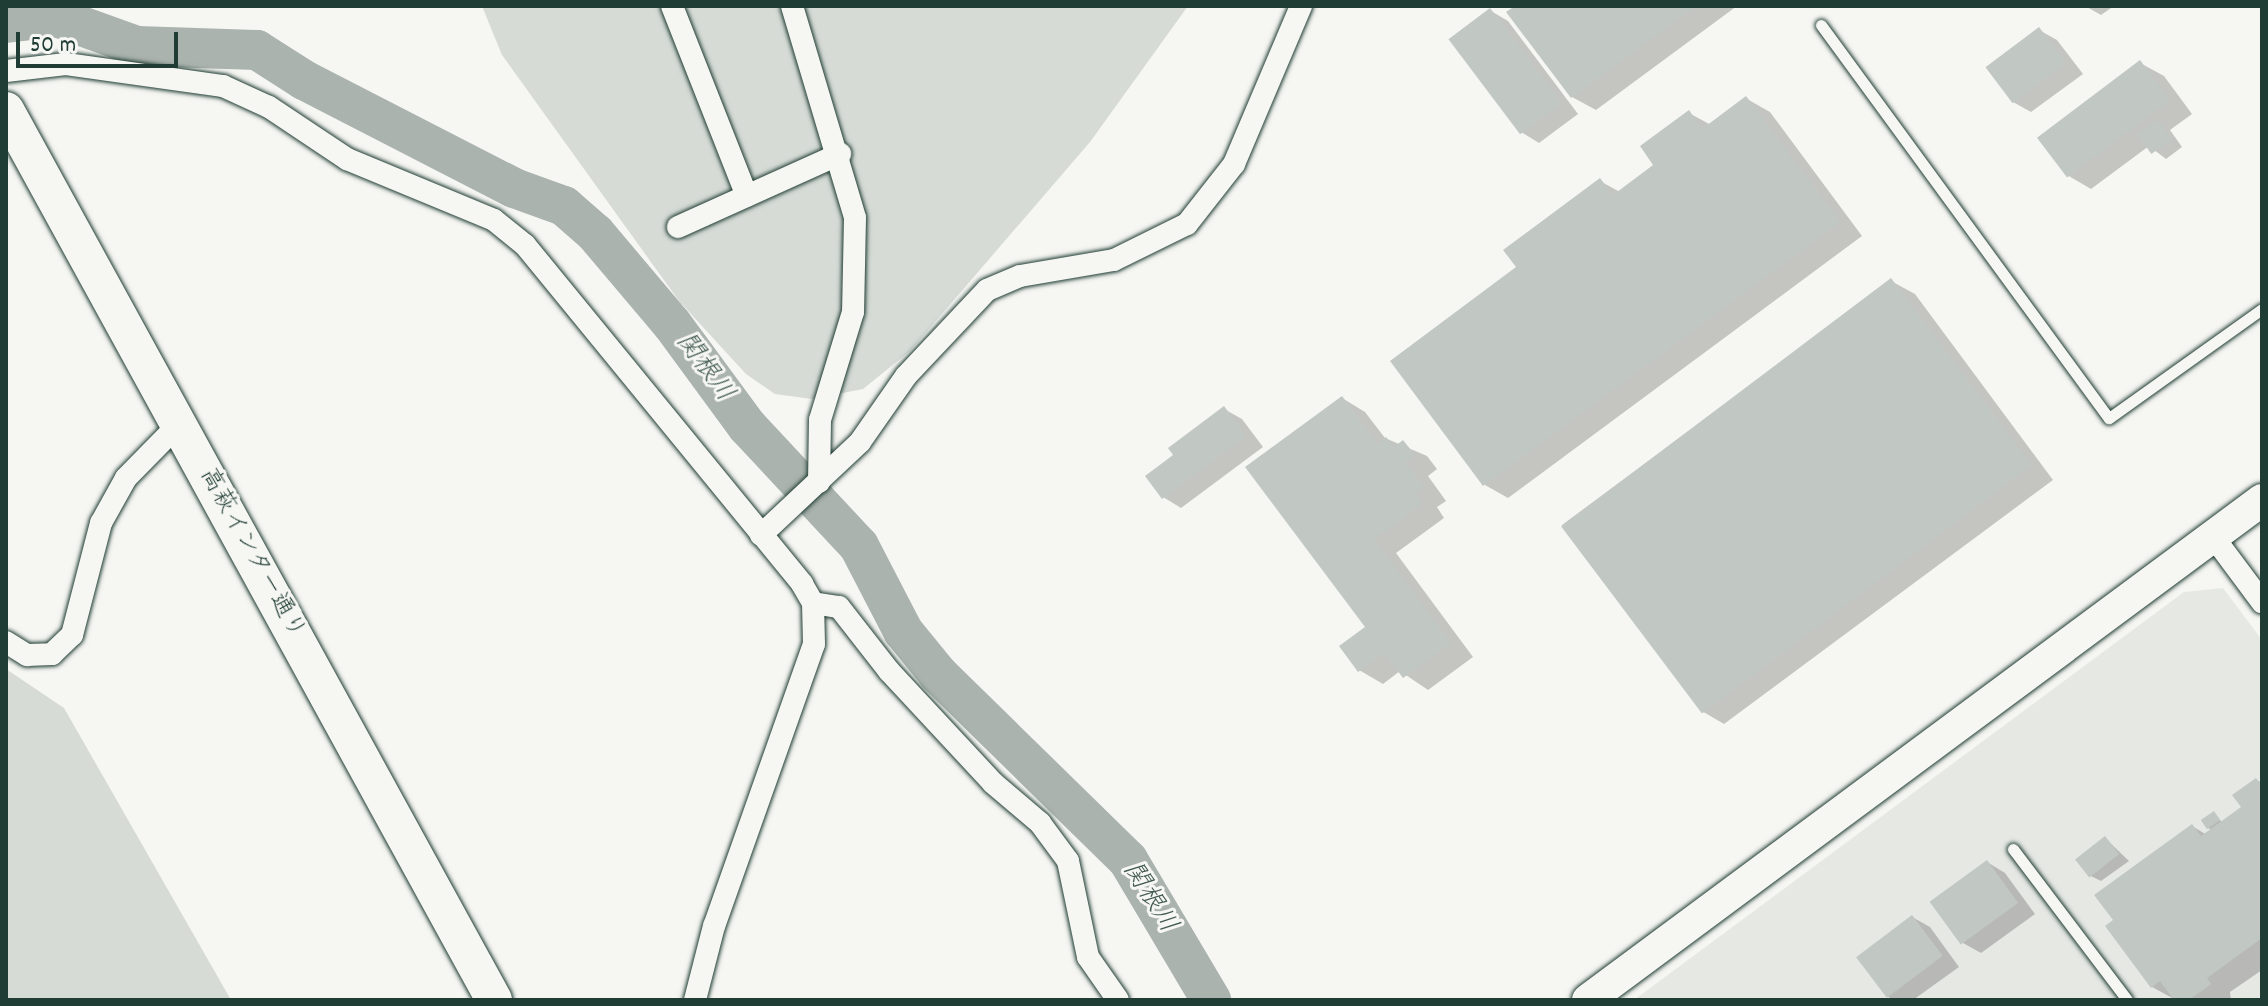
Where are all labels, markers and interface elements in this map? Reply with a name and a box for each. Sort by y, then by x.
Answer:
scale bar [20,16,182,66]
text: 50 m [30,29,76,63]
water label: 関根川 [668,327,740,409]
street label: 高萩インター通り [192,463,310,645]
water label: 関根川 [1115,857,1183,939]

